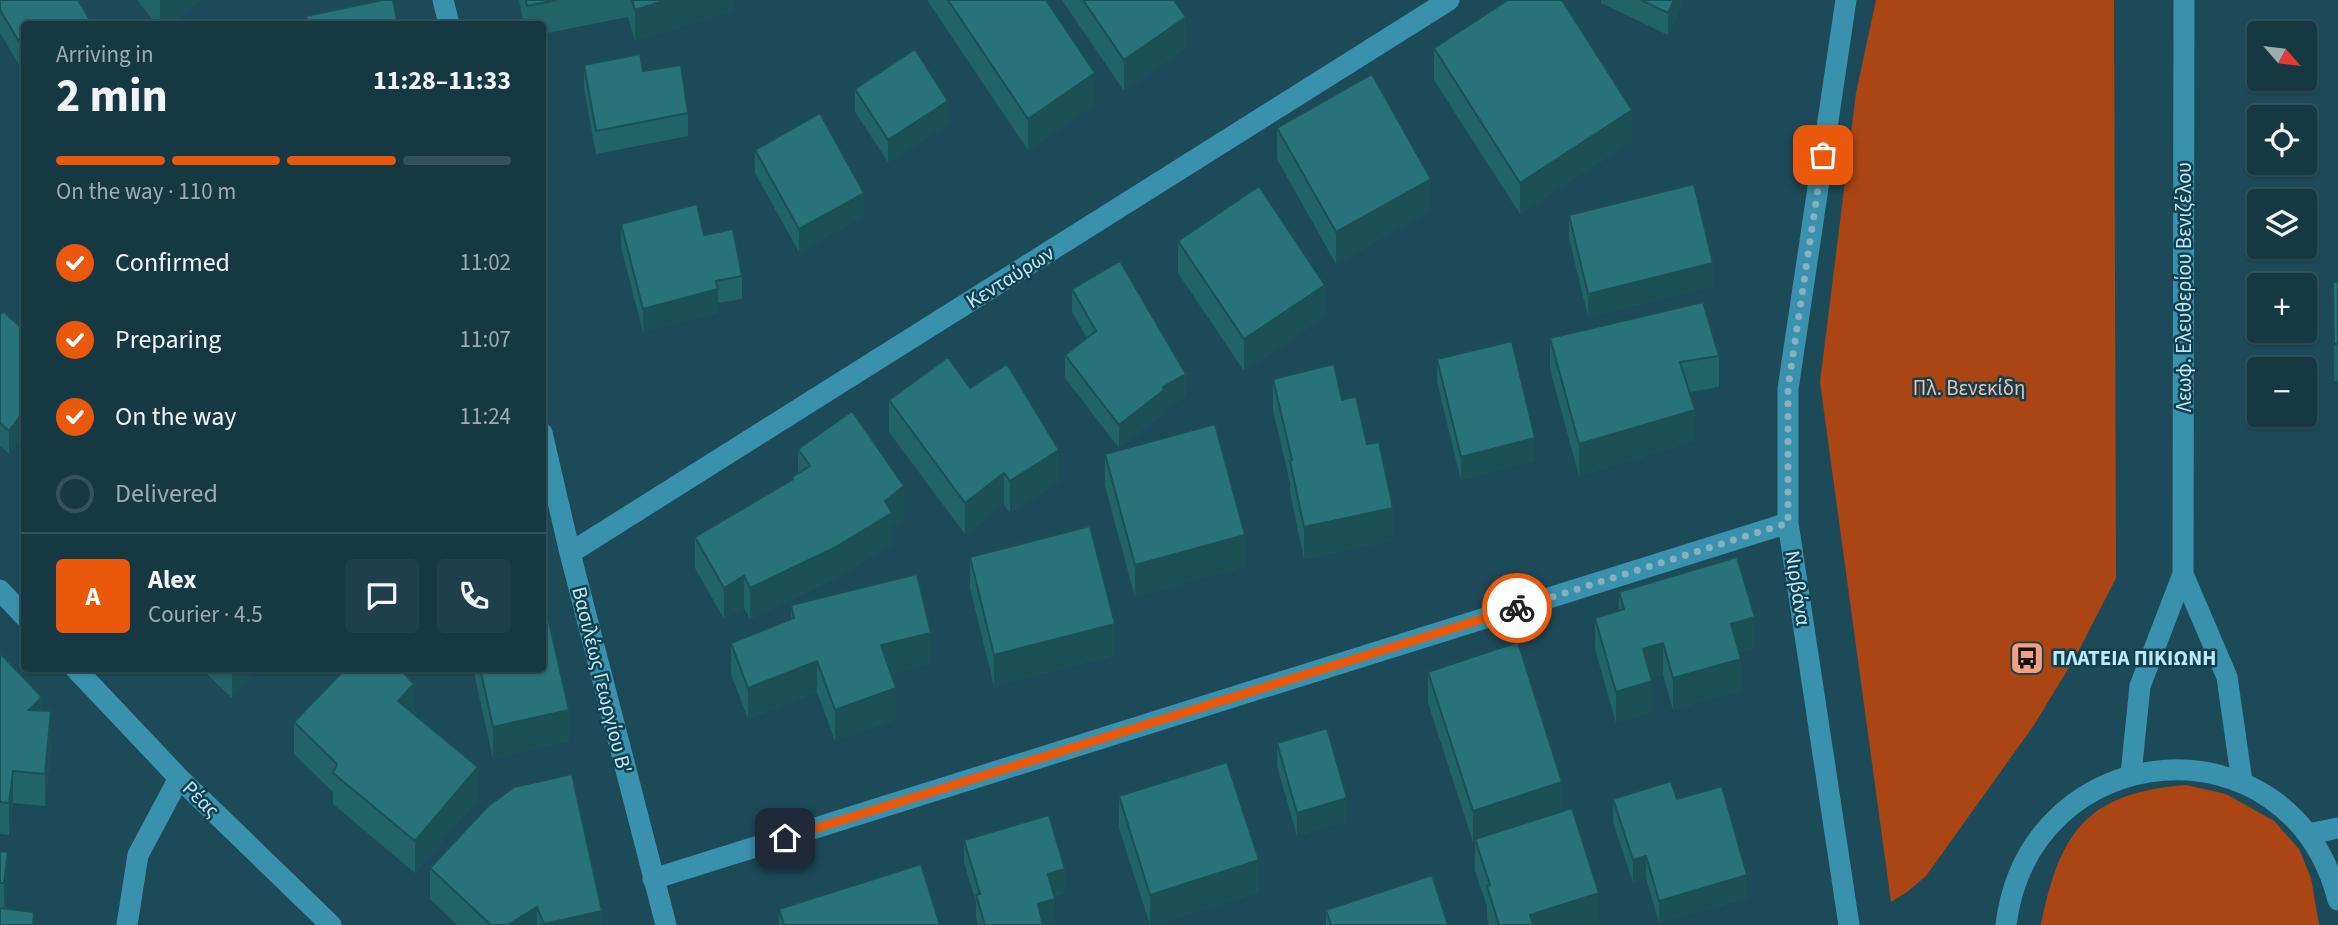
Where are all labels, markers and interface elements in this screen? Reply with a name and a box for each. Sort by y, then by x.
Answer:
north arrow [2247,21,2317,91]
map controls [2247,21,2317,427]
text: Arriving in [56,38,154,71]
text: 11:28–11:33 [373,62,511,99]
text: 2 min [56,64,168,129]
button: locate [2247,105,2317,175]
pin [1793,125,1853,185]
icon: bag [1804,136,1842,174]
street label: Λεωφ. Ελευθερίου Βενιζέλου [2169,162,2199,412]
text: On the way · 110 m [56,175,236,208]
button: layers [2247,189,2317,259]
street label: Κενταύρων [960,238,1060,316]
icon: check [56,244,94,282]
text: Confirmed [115,244,230,281]
text: 11:02 [460,246,511,279]
button: + [2247,273,2317,343]
icon: check [56,321,94,359]
text: Preparing [115,321,221,358]
text: 11:07 [460,323,511,356]
button: − [2247,357,2317,427]
park label: Πλ. Βενεκίδη [1913,373,2025,403]
icon: check [56,398,94,436]
text: On the way [115,398,236,435]
text: 11:24 [460,400,511,433]
text: Delivered [115,475,218,512]
street label: Νιρβάνα [1777,548,1819,628]
button: chat [345,559,419,633]
button: phone [437,559,511,633]
text: Alex [148,561,197,598]
courier [1482,573,1552,643]
text: A [86,578,100,615]
street label: Βασιλέως Γεωργίου Β' [564,584,640,776]
icon: bike [1498,589,1536,627]
text: Courier · 4.5 [148,598,263,631]
bus stop icon: ΠΛΑΤΕΙΑ ΠΙΚΙΩΝΗ [2008,639,2046,677]
place label: ΠΛΑΤΕΙΑ ΠΙΚΙΩΝΗ [2052,643,2216,673]
street label: Ρέας [176,774,226,824]
pin [755,808,815,868]
icon: home [766,819,804,857]

